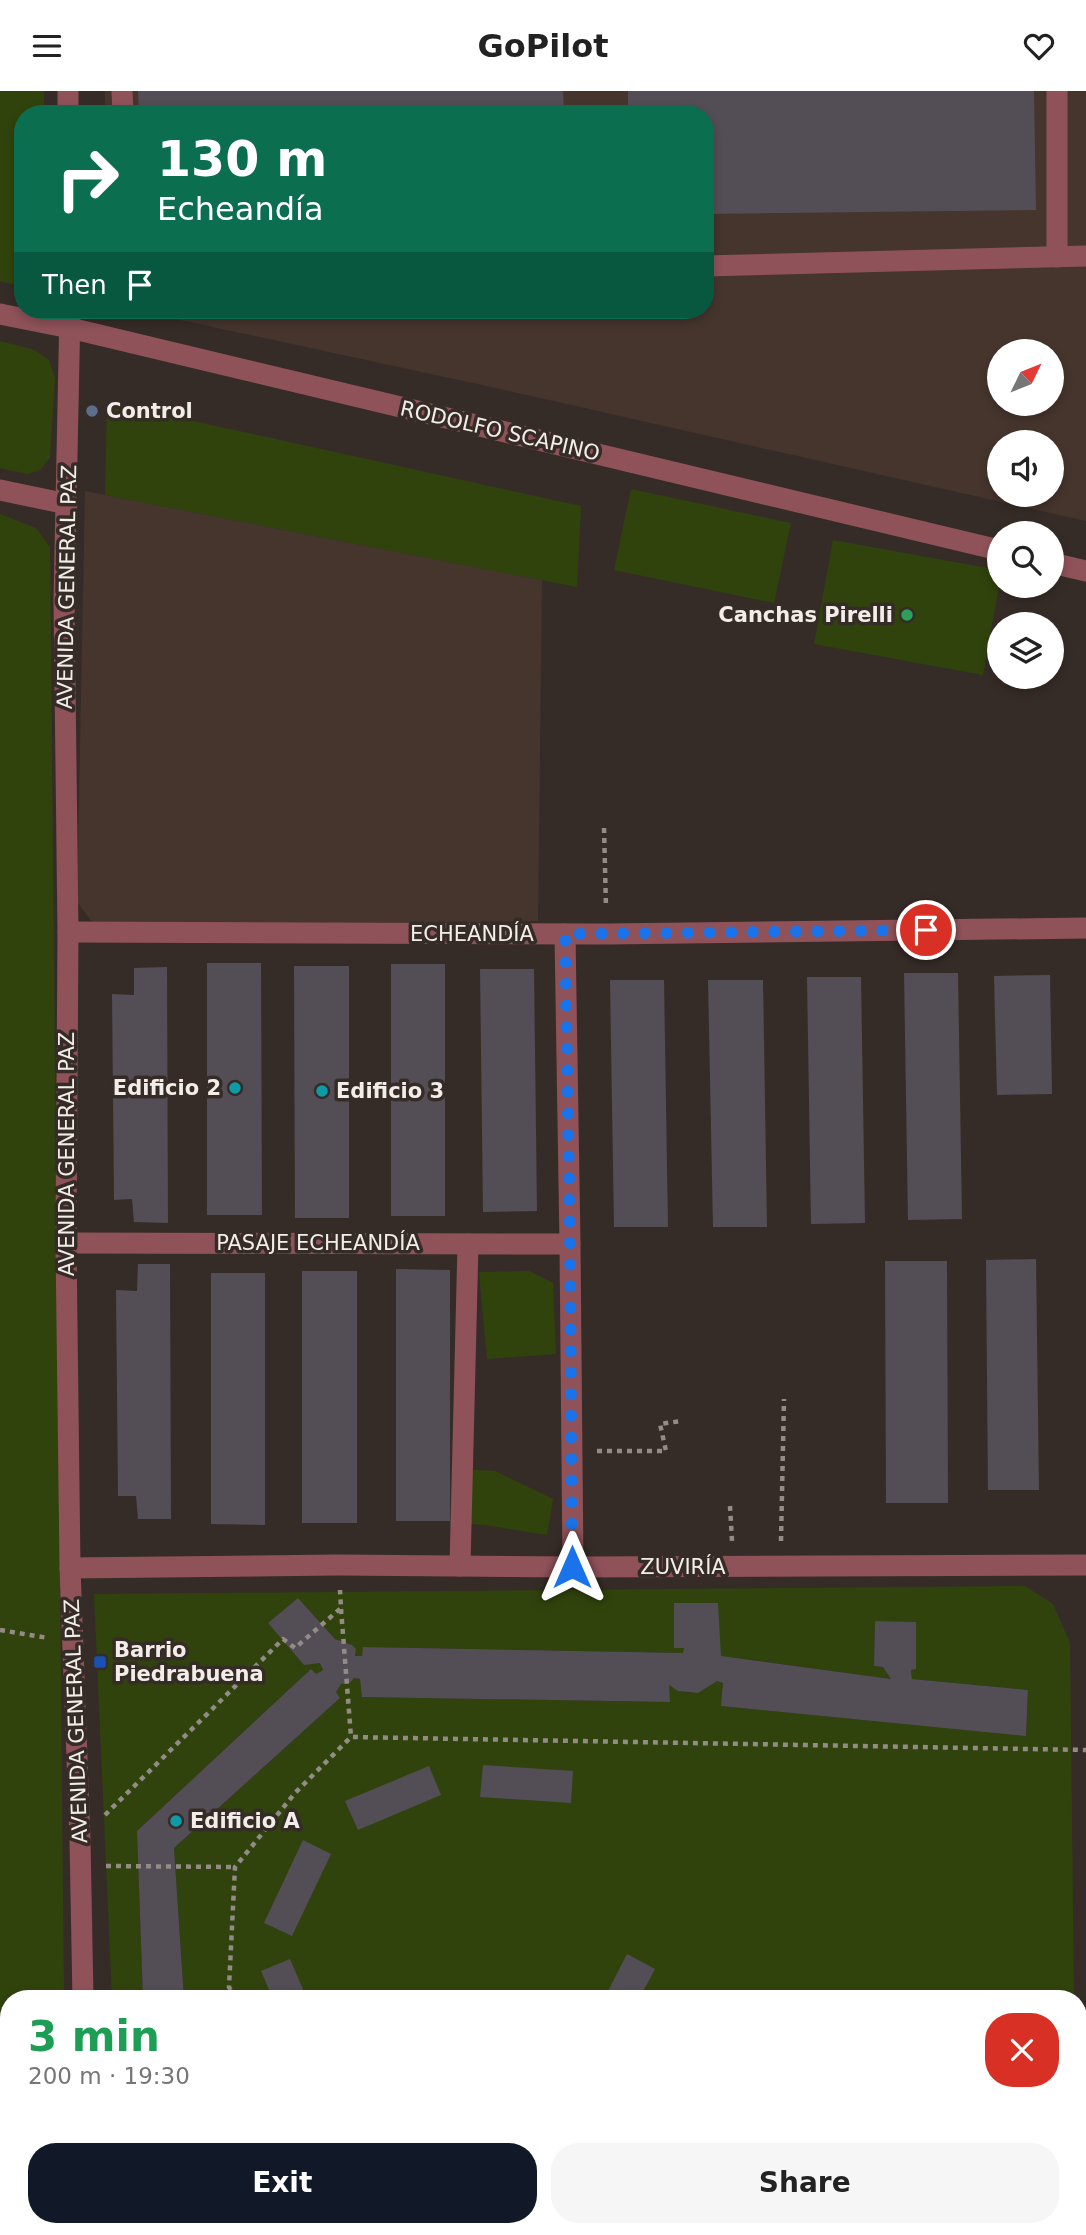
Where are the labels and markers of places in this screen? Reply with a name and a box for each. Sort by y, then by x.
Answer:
place label: Control [106,399,193,423]
marker: Control [84,403,100,419]
place label: Canchas Pirelli [718,603,893,627]
marker: Canchas Pirelli [899,607,915,623]
pin [896,900,956,960]
place label: Edificio 2 [113,1076,221,1100]
place label: Edificio 3 [336,1079,444,1103]
marker: Edificio 2 [227,1080,243,1096]
marker: Edificio 3 [314,1083,330,1099]
place label: Barrio Piedrabuena [114,1638,264,1686]
marker: Barrio Piedrabuena [92,1654,108,1670]
place label: Edificio A [190,1809,301,1833]
marker: Edificio A [168,1813,184,1829]

